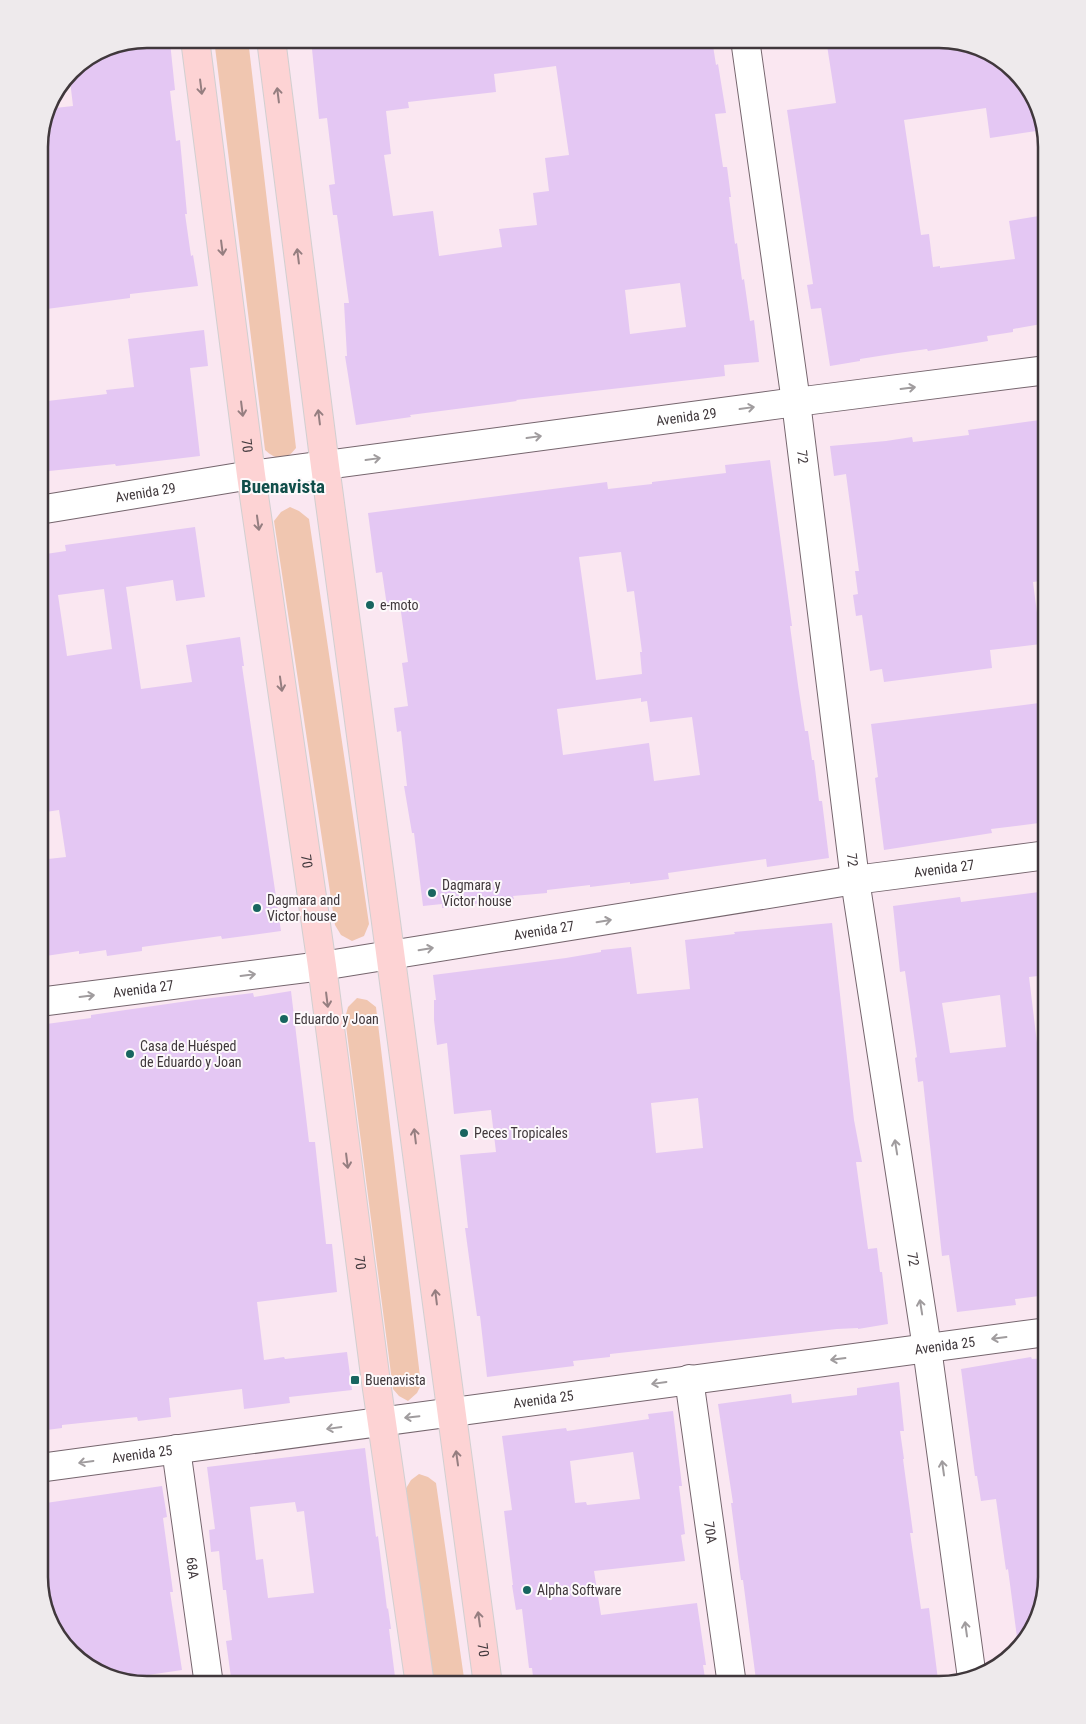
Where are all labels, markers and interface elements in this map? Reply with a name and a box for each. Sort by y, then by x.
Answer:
one-way arrow [196,79,206,95]
one-way arrow [273,87,283,103]
one-way arrow [217,240,227,256]
one-way arrow [293,248,303,264]
one-way arrow [900,382,916,392]
one-way arrow [237,401,247,417]
one-way arrow [739,403,755,413]
street label: Avenida 29 [655,405,718,429]
one-way arrow [314,409,324,425]
one-way arrow [526,432,542,442]
street label: 70 [238,438,256,454]
street label: 72 [794,449,812,465]
one-way arrow [365,453,381,463]
district label: Buenavista [241,475,325,498]
street label: Avenida 29 [114,480,177,505]
one-way arrow [253,514,263,530]
place label: e-moto [380,597,419,613]
marker: e-moto [364,599,376,611]
one-way arrow [276,675,286,691]
street label: 72 [844,852,861,868]
street label: 70 [298,853,316,869]
street label: Avenida 27 [913,857,975,880]
place label: Dagmara y Víctor house [442,877,512,909]
marker: Dagmara y Víctor house [426,887,438,899]
place label: Dagmara and Victor house [267,892,340,924]
marker: Dagmara and Victor house [251,902,263,914]
one-way arrow [596,915,612,925]
street label: Avenida 27 [512,917,575,943]
one-way arrow [418,944,434,954]
one-way arrow [240,970,256,980]
street label: Avenida 27 [112,977,174,1001]
one-way arrow [79,991,95,1001]
one-way arrow [322,992,332,1008]
place label: Eduardo y Joan [294,1011,379,1027]
marker: Eduardo y Joan [278,1013,290,1025]
place label: Casa de Huésped de Eduardo y Joan [140,1038,242,1070]
marker: Casa de Huésped de Eduardo y Joan [124,1048,136,1060]
place label: Peces Tropicales [474,1125,568,1141]
marker: Peces Tropicales [458,1127,470,1139]
one-way arrow [410,1129,420,1145]
one-way arrow [891,1139,901,1155]
one-way arrow [343,1153,353,1169]
street label: 72 [904,1251,922,1267]
street label: 70 [352,1255,369,1271]
one-way arrow [431,1290,441,1306]
one-way arrow [915,1300,925,1316]
street label: Avenida 25 [914,1334,976,1357]
one-way arrow [991,1334,1007,1344]
one-way arrow [830,1354,846,1364]
place label: Buenavista [365,1372,426,1388]
marker: Buenavista [349,1374,361,1386]
one-way arrow [652,1378,668,1388]
street label: Avenida 25 [512,1387,575,1411]
one-way arrow [404,1412,420,1422]
one-way arrow [326,1423,342,1433]
street label: Avenida 25 [111,1442,173,1466]
one-way arrow [452,1451,462,1467]
one-way arrow [78,1457,94,1467]
one-way arrow [938,1461,948,1477]
street label: 70A [701,1521,720,1544]
street label: 68A [183,1556,202,1580]
place label: Alpha Software [537,1582,622,1598]
marker: Alpha Software [521,1584,533,1596]
one-way arrow [474,1612,484,1628]
one-way arrow [960,1622,970,1638]
street label: 70 [474,1642,492,1658]

